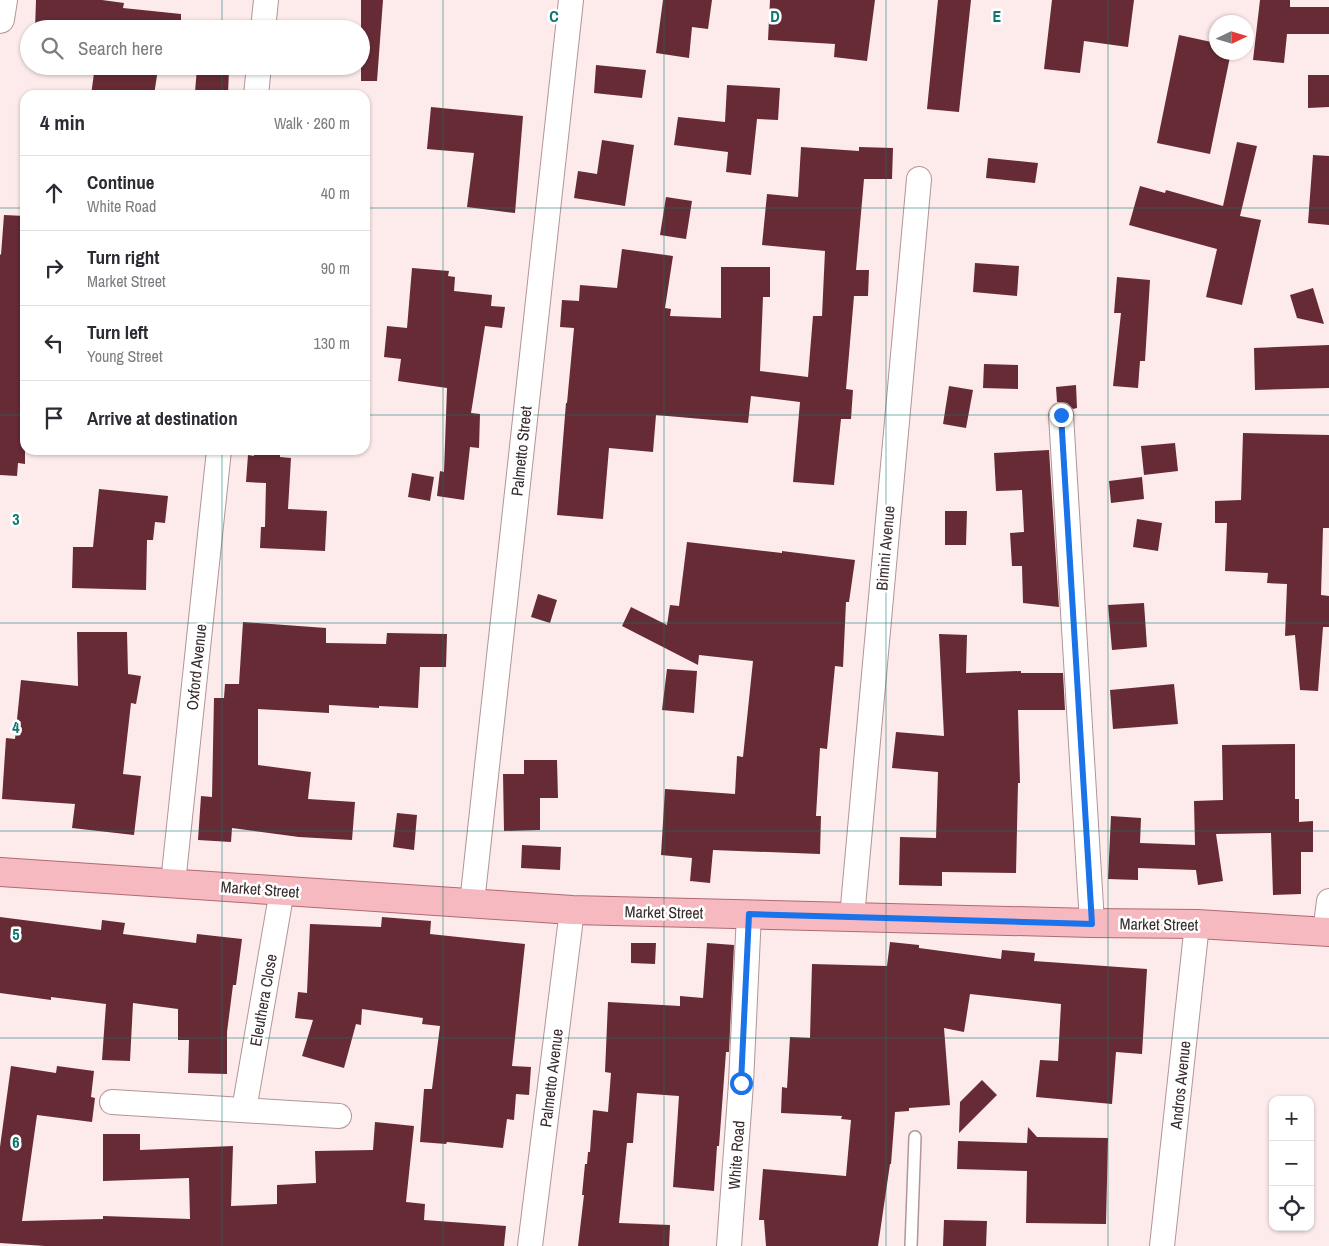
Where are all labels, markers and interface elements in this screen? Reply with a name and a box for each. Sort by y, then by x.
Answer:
text: C [549,5,559,27]
text: D [770,5,780,27]
text: E [993,5,1002,27]
north arrow [1209,15,1254,60]
search box [20,20,370,75]
icon: search [38,34,66,62]
text: Search here [78,35,163,61]
text: 4 min [40,108,85,137]
text: Walk · 260 m [274,112,350,134]
text: Continue [87,169,155,195]
icon: ahead [40,179,68,207]
text: 40 m [321,182,350,204]
text: White Road [87,195,156,217]
text: Turn right [87,244,159,270]
icon: right [40,254,68,282]
text: 90 m [321,257,350,279]
text: Market Street [87,270,166,292]
text: Turn left [87,319,148,345]
icon: left [40,329,68,357]
text: 130 m [314,332,350,354]
text: Young Street [87,345,163,367]
icon: arrive [40,404,68,432]
route end [1050,404,1073,427]
text: Arrive at destination [87,405,238,431]
street label: Palmetto Street [505,405,537,497]
street label: Bimini Avenue [870,505,900,591]
text: 3 [12,508,20,530]
street label: Oxford Avenue [181,623,211,711]
text: 4 [12,716,20,738]
street label: Market Street [220,875,300,903]
street label: Market Street [624,900,704,924]
street label: Market Street [1119,912,1199,936]
text: 5 [12,923,20,945]
street label: Eleuthera Close [244,952,282,1048]
street label: Palmetto Avenue [534,1028,568,1128]
street label: Andros Avenue [1164,1040,1196,1131]
route start [730,1072,753,1095]
map controls [1269,1096,1314,1231]
button: + [1269,1096,1314,1141]
street label: White Road [723,1120,749,1190]
text: 6 [12,1131,20,1153]
button: − [1269,1141,1314,1186]
button: locate [1269,1186,1314,1231]

